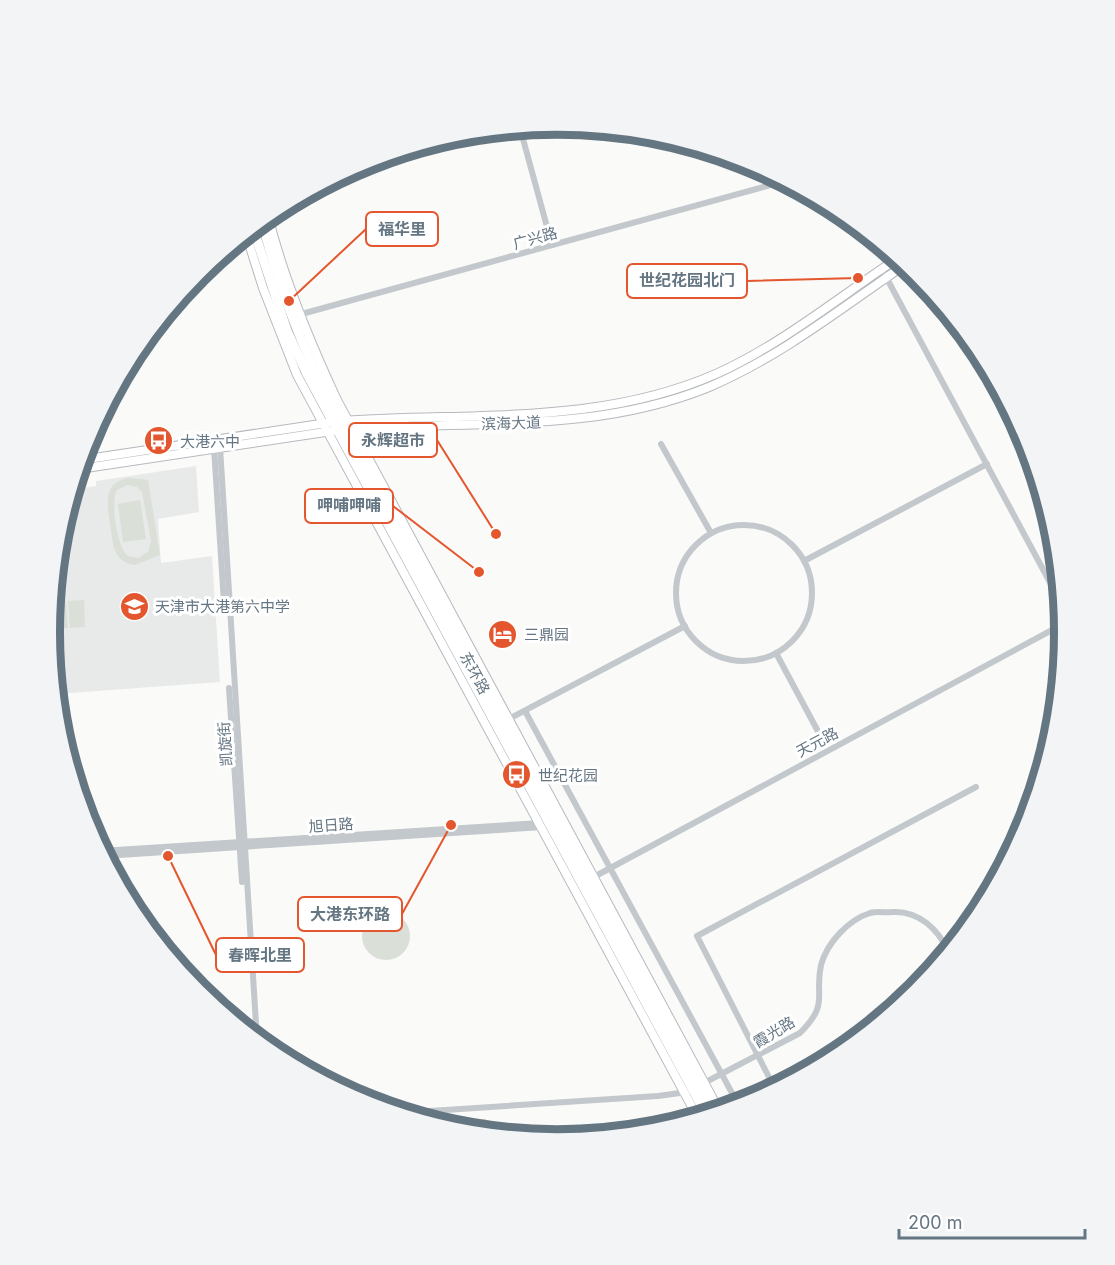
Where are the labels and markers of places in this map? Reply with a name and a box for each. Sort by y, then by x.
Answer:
callout: 福华里 [366,212,438,246]
callout: 世纪花园北门 [627,264,747,298]
callout: 永辉超市 [349,423,437,457]
bus stop icon: 大港六中 [143,425,175,457]
place label: 大港六中 [180,432,240,451]
callout: 呷哺呷哺 [305,489,393,523]
school or university icon: 天津市大港第六中学 [118,590,150,622]
place label: 天津市大港第六中学 [155,597,290,616]
hotel icon: 三鼎园 [487,618,519,650]
place label: 三鼎园 [524,625,569,644]
bus stop icon: 世纪花园 [501,759,533,791]
place label: 世纪花园 [538,766,598,785]
callout: 大港东环路 [298,897,402,931]
callout: 春晖北里 [216,938,304,972]

